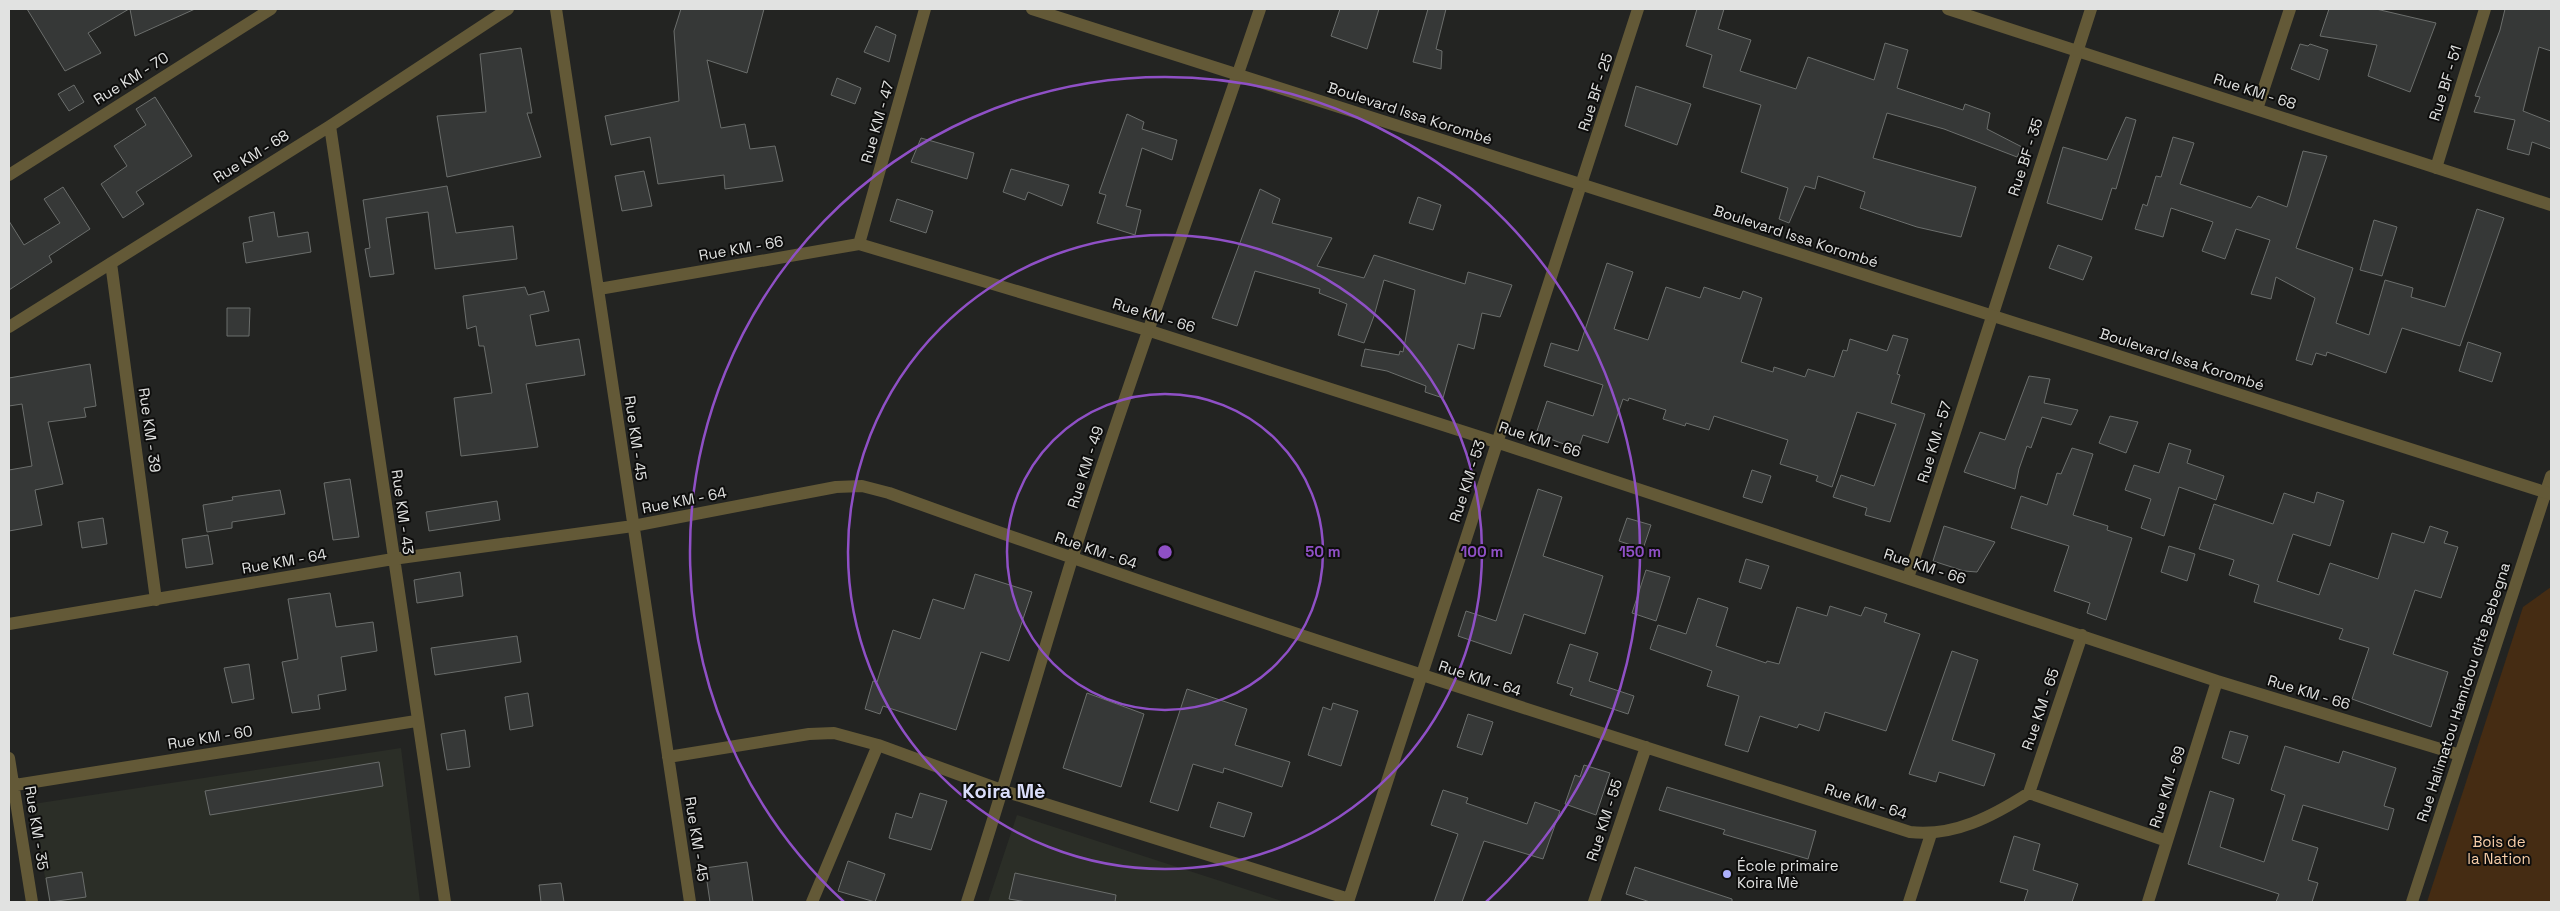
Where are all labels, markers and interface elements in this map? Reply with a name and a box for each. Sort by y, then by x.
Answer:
street label: Rue BF - 51 [2424,43,2466,123]
street label: Rue KM - 70 [90,47,172,109]
street label: Rue BF - 25 [1573,50,1617,134]
street label: Rue KM - 68 [2211,69,2299,113]
street label: Boulevard Issa Korombé [1325,77,1495,149]
street label: Rue KM - 47 [856,79,898,165]
street label: Rue BF - 35 [2003,115,2047,199]
street label: Rue KM - 68 [210,125,292,187]
street label: Boulevard Issa Korombé [1711,200,1881,272]
street label: Rue KM - 66 [697,231,785,265]
street label: Rue KM - 66 [1110,293,1198,337]
street label: Boulevard Issa Korombé [2097,323,2267,395]
street label: Rue KM - 39 [135,386,165,474]
street label: Rue KM - 45 [621,394,651,482]
street label: Rue KM - 57 [1913,399,1955,485]
street label: Rue KM - 66 [1496,417,1584,461]
street label: Rue KM - 49 [1063,423,1107,511]
street label: Rue KM - 53 [1445,438,1489,524]
street label: Rue KM - 43 [388,468,418,556]
street label: Rue KM - 64 [640,482,728,518]
street label: Rue KM - 64 [1052,527,1140,573]
text: 50 m [1305,542,1341,561]
text: 100 m [1461,542,1503,561]
text: 150 m [1619,542,1661,561]
centre of rings [1156,543,1174,561]
street label: Rue KM - 64 [240,544,328,578]
street label: Rue KM - 66 [1881,544,1969,588]
street label: Rue Halimatou Hamidou dite Bebegna [2412,560,2514,824]
street label: Rue KM - 64 [1436,656,1524,700]
street label: Rue KM - 65 [2017,666,2063,752]
street label: Rue KM - 66 [2265,670,2353,714]
street label: Rue KM - 60 [166,721,254,753]
street label: Rue KM - 69 [2145,743,2189,831]
street label: Rue KM - 55 [1582,777,1626,863]
district label: Koira Mè [962,778,1046,804]
street label: Rue KM - 64 [1822,779,1910,823]
street label: Rue KM - 35 [21,784,53,872]
street label: Rue KM - 45 [681,795,713,883]
park label: Bois de la Nation [2467,832,2531,868]
place label: École primaire Koira Mè [1737,856,1839,892]
marker: École primaire Koira Mè [1721,868,1733,880]

